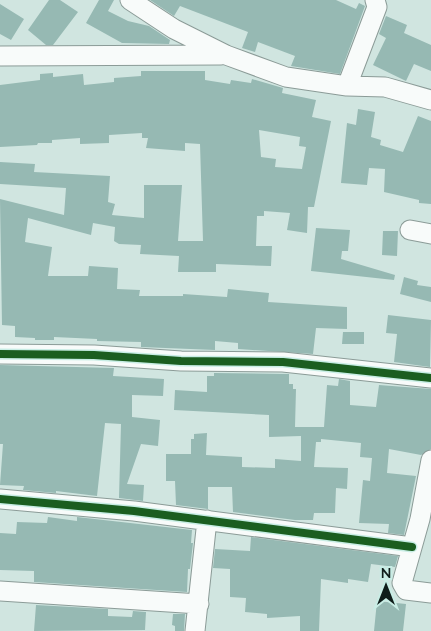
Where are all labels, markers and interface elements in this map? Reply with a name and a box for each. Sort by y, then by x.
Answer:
north arrow [361,561,411,611]
text: N [381,564,391,582]

